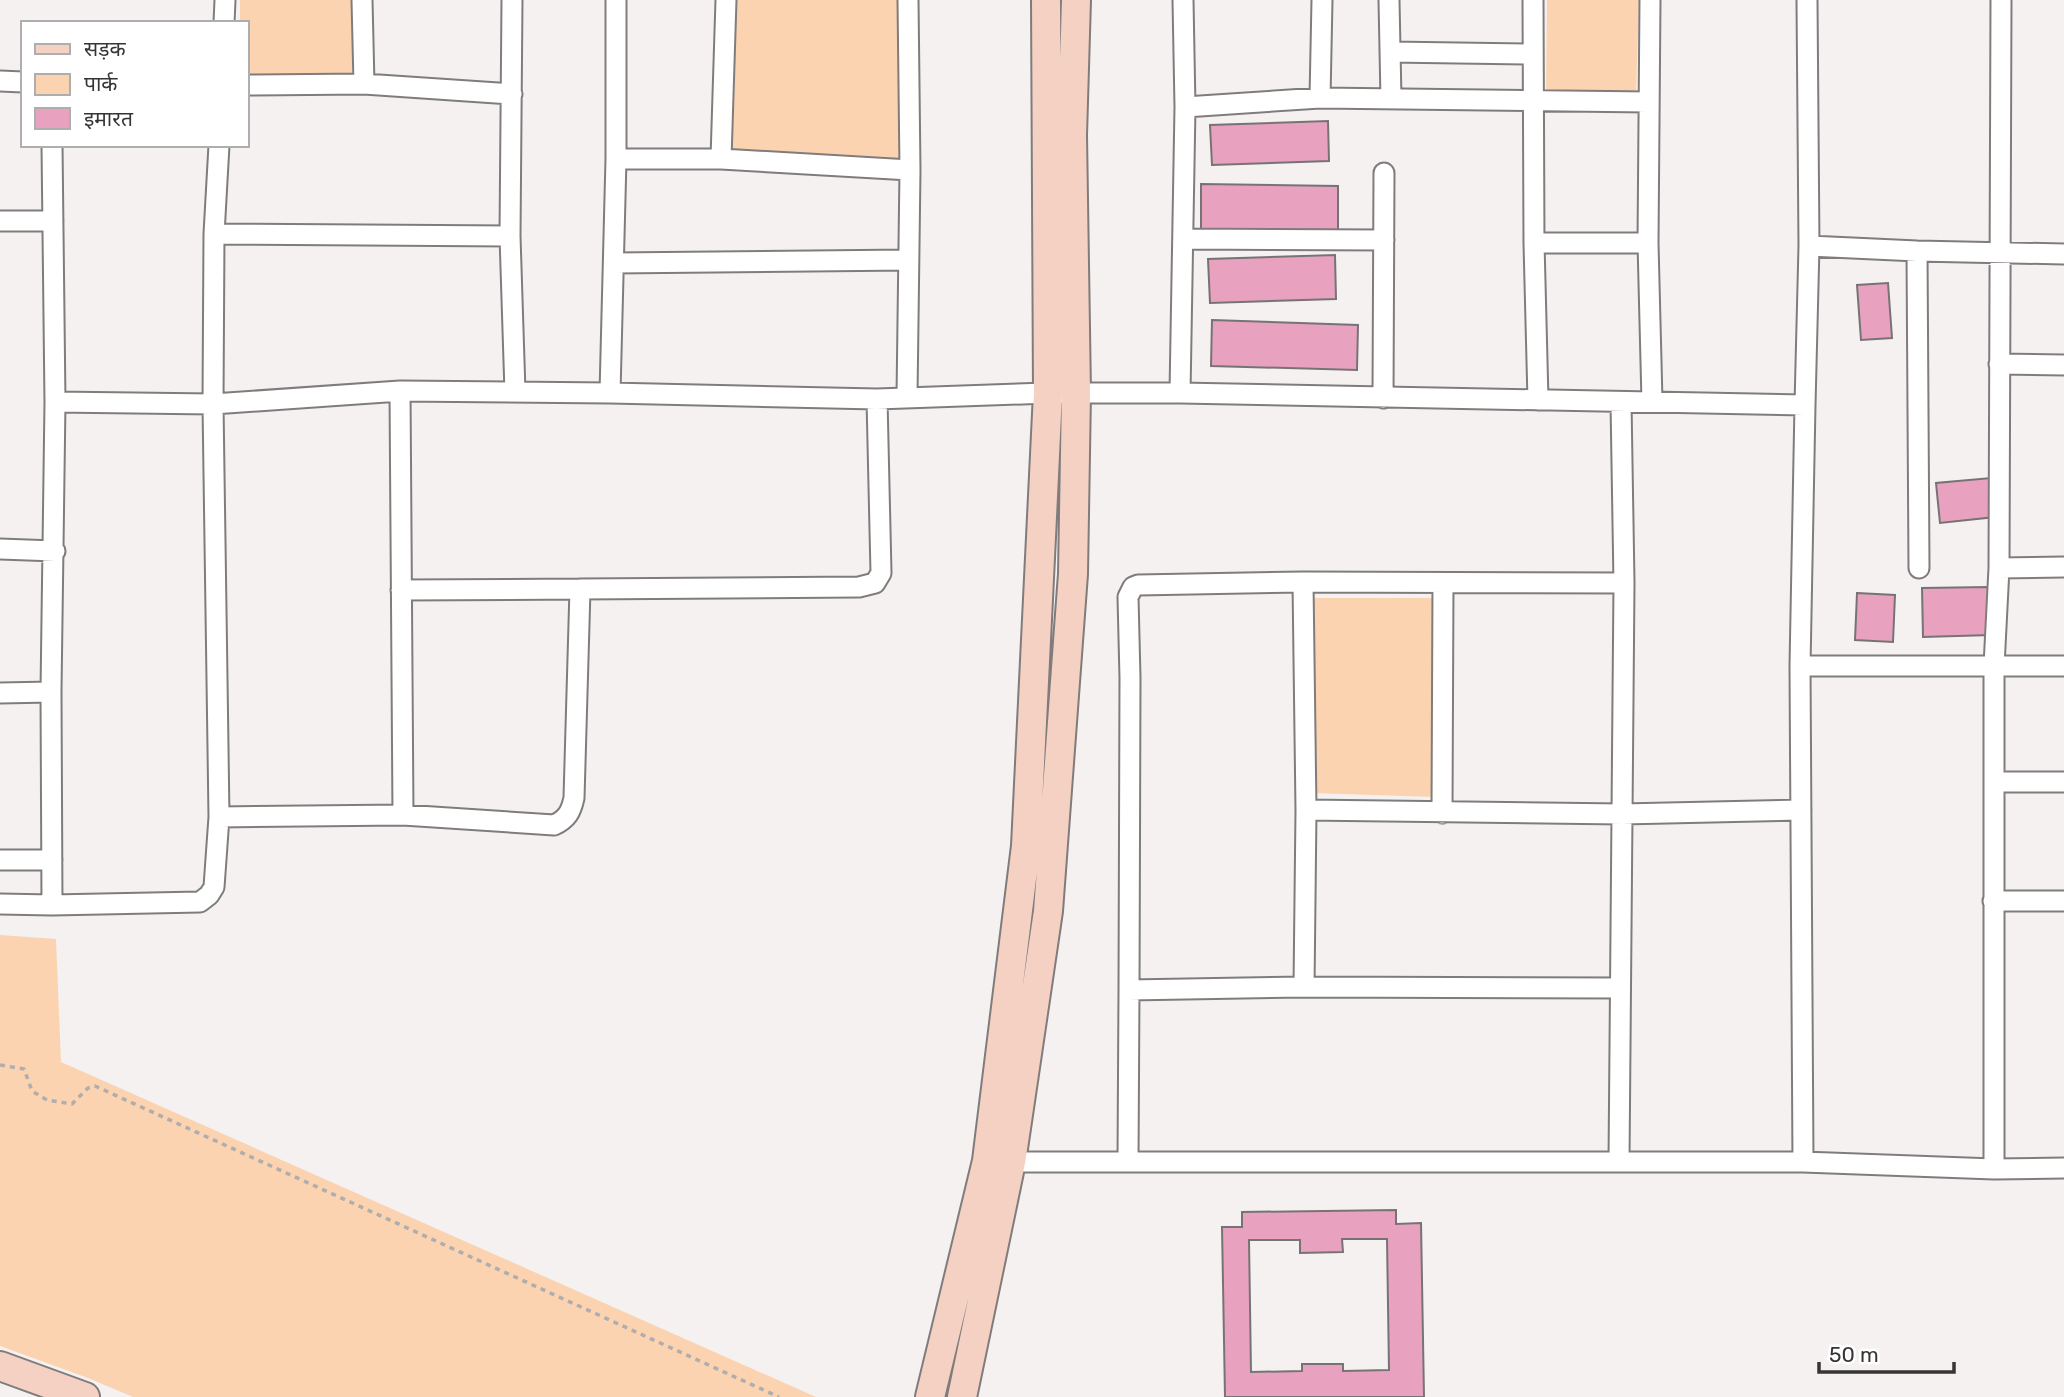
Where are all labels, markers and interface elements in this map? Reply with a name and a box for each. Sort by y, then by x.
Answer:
legend [21,21,248,147]
text: सड़क [84,36,126,61]
text: पार्क [84,71,118,96]
text: इमारत [84,106,134,131]
scale bar [1819,1330,1954,1374]
text: 50 m [1829,1342,1879,1367]

